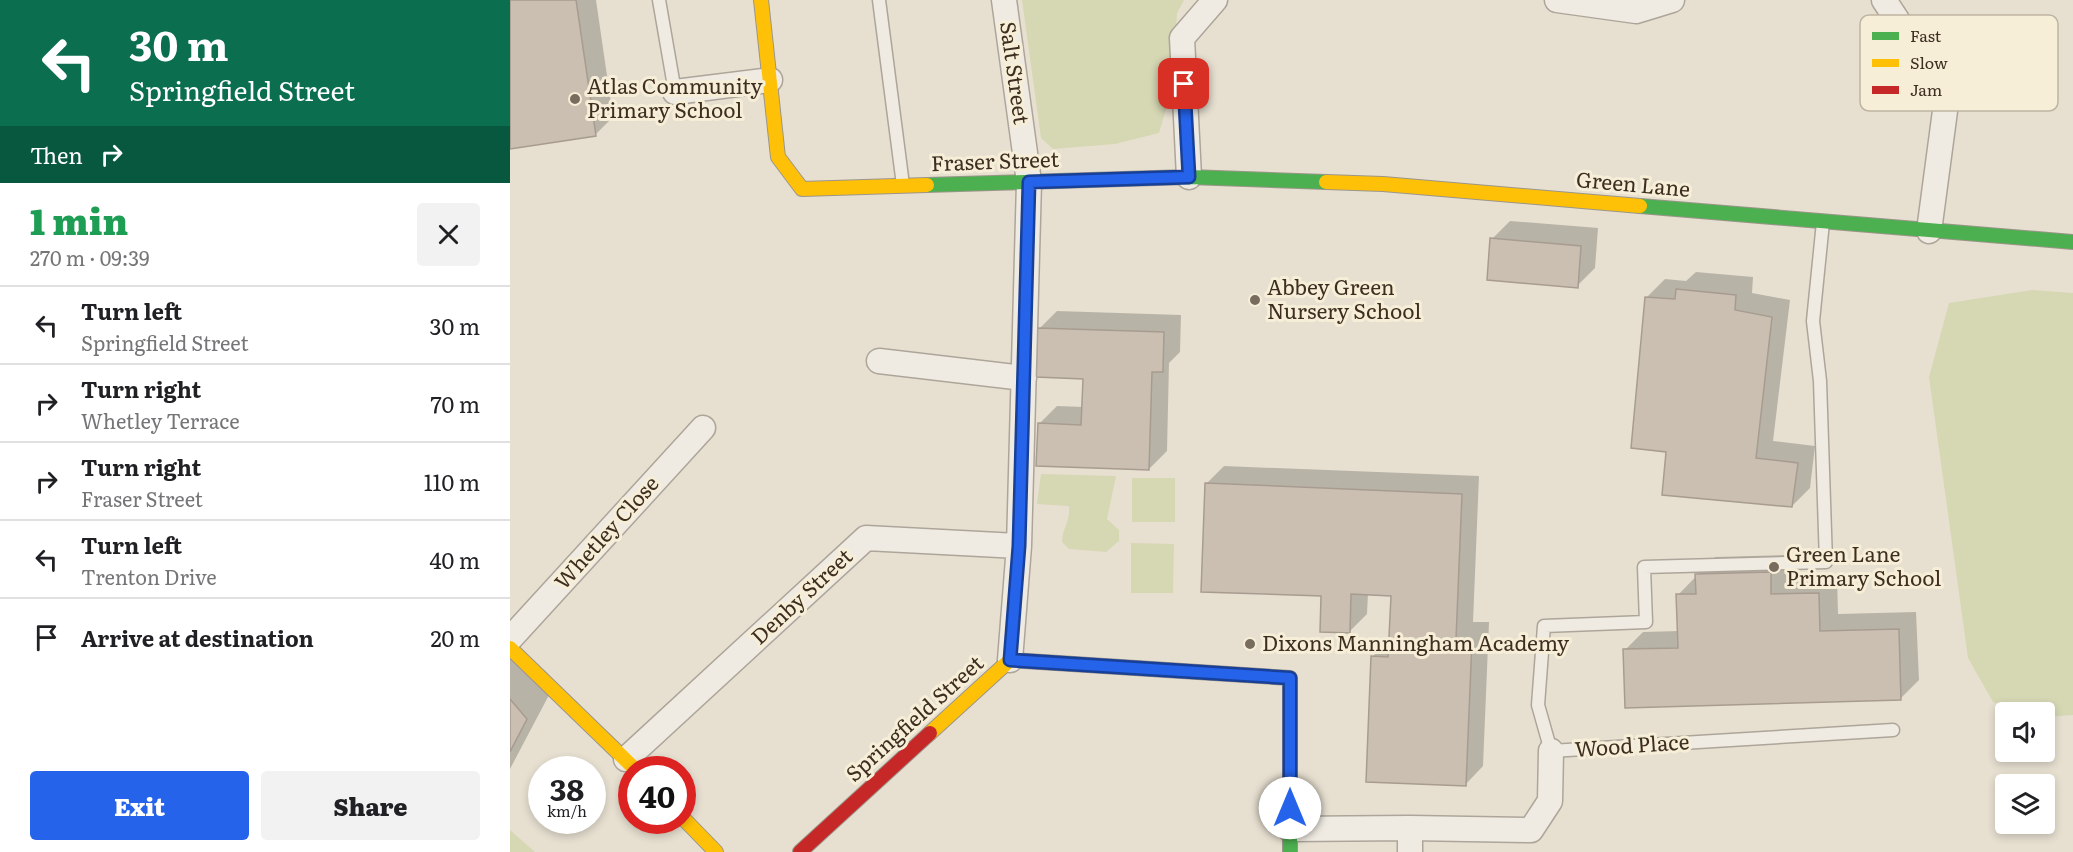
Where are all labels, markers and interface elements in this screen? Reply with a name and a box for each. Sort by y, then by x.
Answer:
text: 30 m [129,12,229,74]
legend [1860,15,2058,111]
street label: Salt Street [994,19,1039,126]
text: Fast [1910,23,1942,47]
icon: left [30,24,108,102]
text: Slow [1910,50,1948,74]
pin [1158,58,1209,109]
icon: arrive [1167,67,1200,100]
text: Springfield Street [129,69,355,109]
place label: Atlas Community Primary School [587,69,764,124]
text: Jam [1910,77,1943,101]
marker: Atlas Community Primary School [568,92,582,106]
text: Then [30,138,83,171]
icon: right [95,138,128,171]
street label: Fraser Street [930,142,1060,177]
street label: Green Lane [1575,162,1692,203]
text: 1 min [30,193,128,246]
button: close [417,203,480,266]
text: 270 m · 09:39 [30,242,149,272]
place label: Abbey Green Nursery School [1267,270,1421,325]
marker: Abbey Green Nursery School [1248,293,1262,307]
text: Turn left [81,294,182,327]
icon: left [30,309,63,342]
text: 30 m [430,309,480,342]
text: Springfield Street [81,327,249,357]
text: Turn right [81,372,201,405]
icon: right [30,387,63,420]
text: 70 m [430,387,480,420]
text: Whetley Terrace [81,405,240,435]
text: Turn right [81,450,201,483]
icon: right [30,465,63,498]
text: 110 m [424,465,480,498]
street label: Whetley Close [546,468,665,595]
text: Fraser Street [81,483,203,513]
text: Turn left [81,528,182,561]
place label: Green Lane Primary School [1786,537,1941,592]
street label: Denby Street [743,540,858,650]
icon: left [30,543,63,576]
text: 40 m [429,543,480,576]
marker: Green Lane Primary School [1767,560,1781,574]
text: Trenton Drive [81,561,217,591]
icon: arrive [30,621,63,654]
text: Arrive at destination [81,621,314,654]
text: 20 m [430,621,480,654]
place label: Dixons Manningham Academy [1262,626,1570,657]
marker: Dixons Manningham Academy [1243,637,1257,651]
street label: Springfield Street [838,646,989,788]
map controls [1995,702,2055,834]
button: sound [1995,702,2055,762]
street label: Wood Place [1573,724,1690,763]
speed limit sign: 40 [618,756,696,834]
text: 38 [550,766,584,810]
button: Exit [30,771,249,840]
button: Share [261,771,480,840]
button: layers [1995,774,2055,834]
position arrow [1258,776,1322,840]
text: km/h [547,799,587,822]

